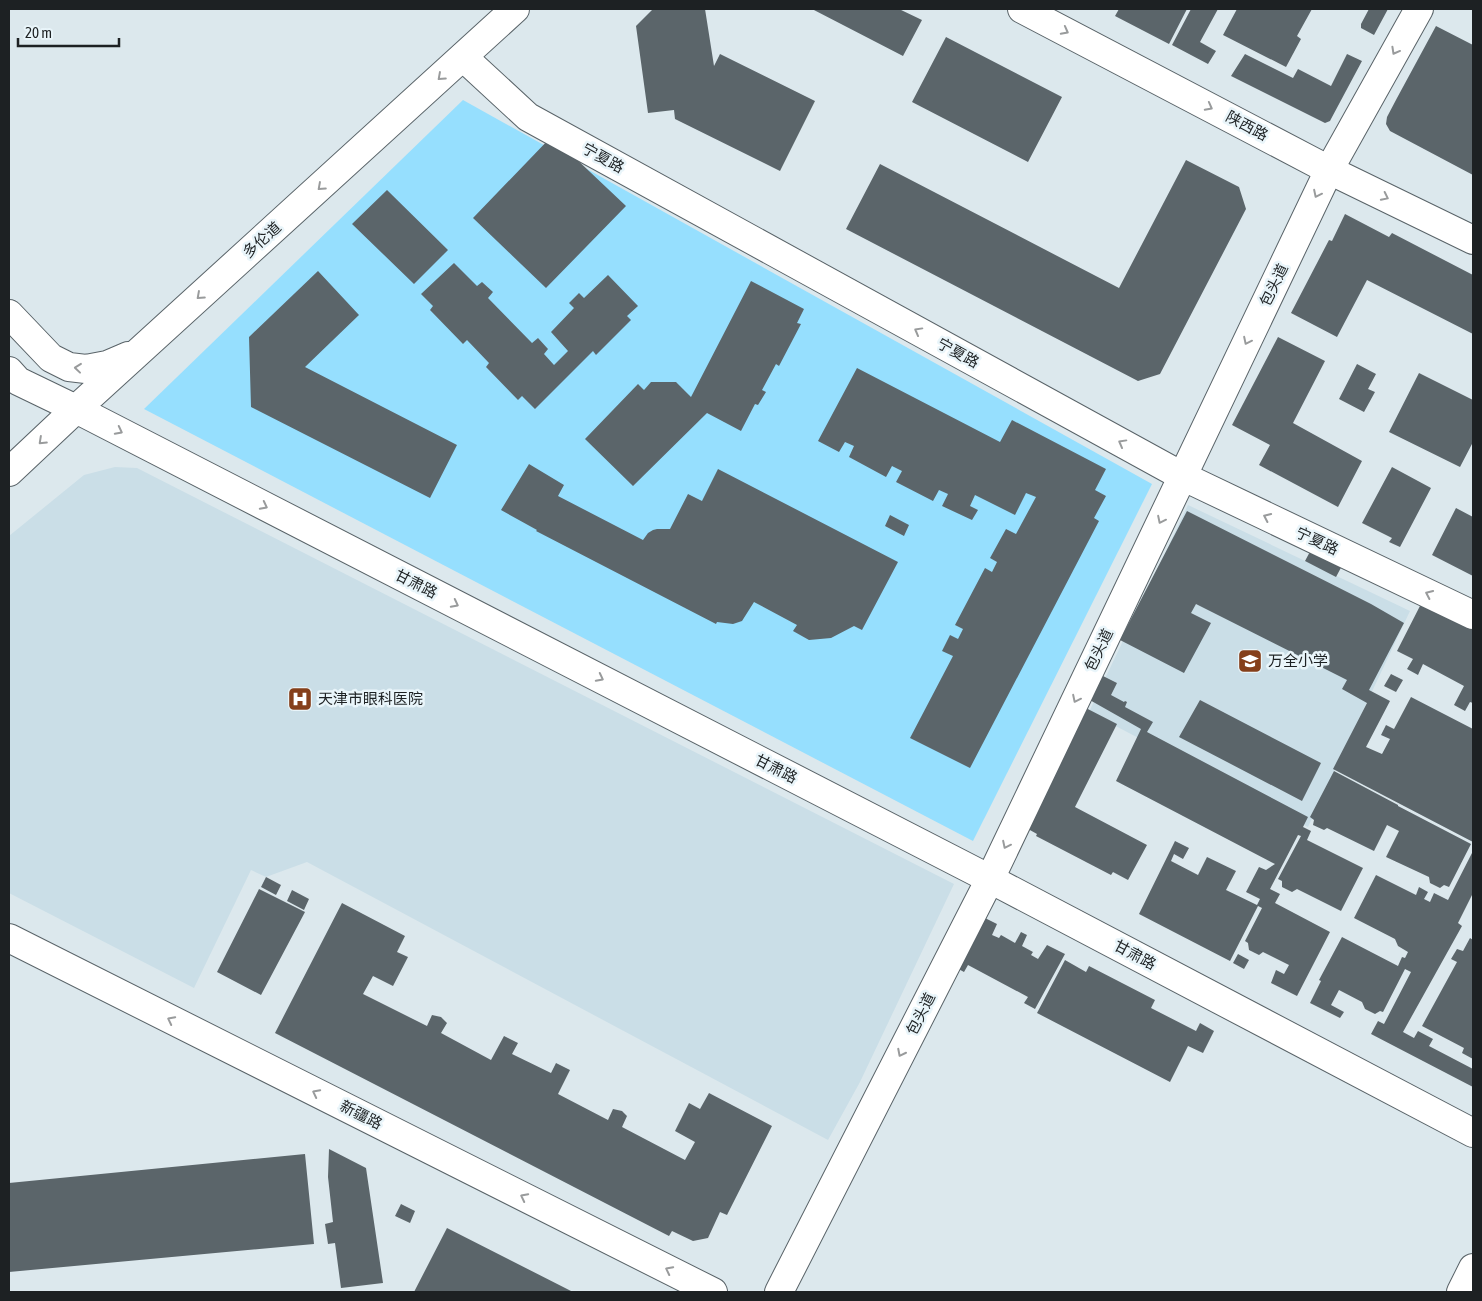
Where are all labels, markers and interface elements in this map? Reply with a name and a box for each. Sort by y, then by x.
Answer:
scale bar [18,15,119,47]
text: 20 m [25,24,52,41]
one-way arrow [1060,25,1069,35]
one-way arrow [1391,46,1401,55]
one-way arrow [437,72,446,81]
one-way arrow [1204,101,1213,111]
street label: 陕西路 [1223,107,1271,144]
street label: 宁夏路 [579,139,627,176]
one-way arrow [317,181,326,190]
one-way arrow [1313,189,1323,198]
one-way arrow [1380,191,1389,201]
street label: 多伦道 [239,218,284,261]
street label: 包头道 [1256,261,1291,309]
one-way arrow [197,290,206,299]
one-way arrow [915,327,924,337]
street label: 宁夏路 [934,334,982,371]
one-way arrow [1243,336,1253,345]
one-way arrow [74,362,82,373]
one-way arrow [114,425,123,435]
one-way arrow [39,435,48,444]
one-way arrow [1118,440,1127,450]
one-way arrow [259,500,268,510]
one-way arrow [1263,513,1272,523]
one-way arrow [1157,515,1167,524]
street label: 宁夏路 [1293,523,1341,558]
street label: 甘肃路 [392,566,440,601]
one-way arrow [1425,590,1434,601]
one-way arrow [450,598,459,608]
street label: 包头道 [1081,626,1116,674]
school or university icon: 万全小学 [1237,648,1263,674]
place label: 万全小学 [1268,652,1328,669]
one-way arrow [594,672,603,682]
hospital icon: 天津市眼科医院 [287,686,313,712]
place label: 天津市眼科医院 [318,690,423,707]
one-way arrow [1072,694,1082,703]
street label: 甘肃路 [752,751,800,786]
one-way arrow [1002,840,1012,849]
street label: 甘肃路 [1111,936,1159,973]
street label: 包头道 [903,990,938,1038]
one-way arrow [167,1016,176,1026]
one-way arrow [897,1048,907,1057]
one-way arrow [313,1089,322,1099]
street label: 新疆路 [337,1097,385,1132]
one-way arrow [520,1193,529,1203]
one-way arrow [665,1266,674,1276]

